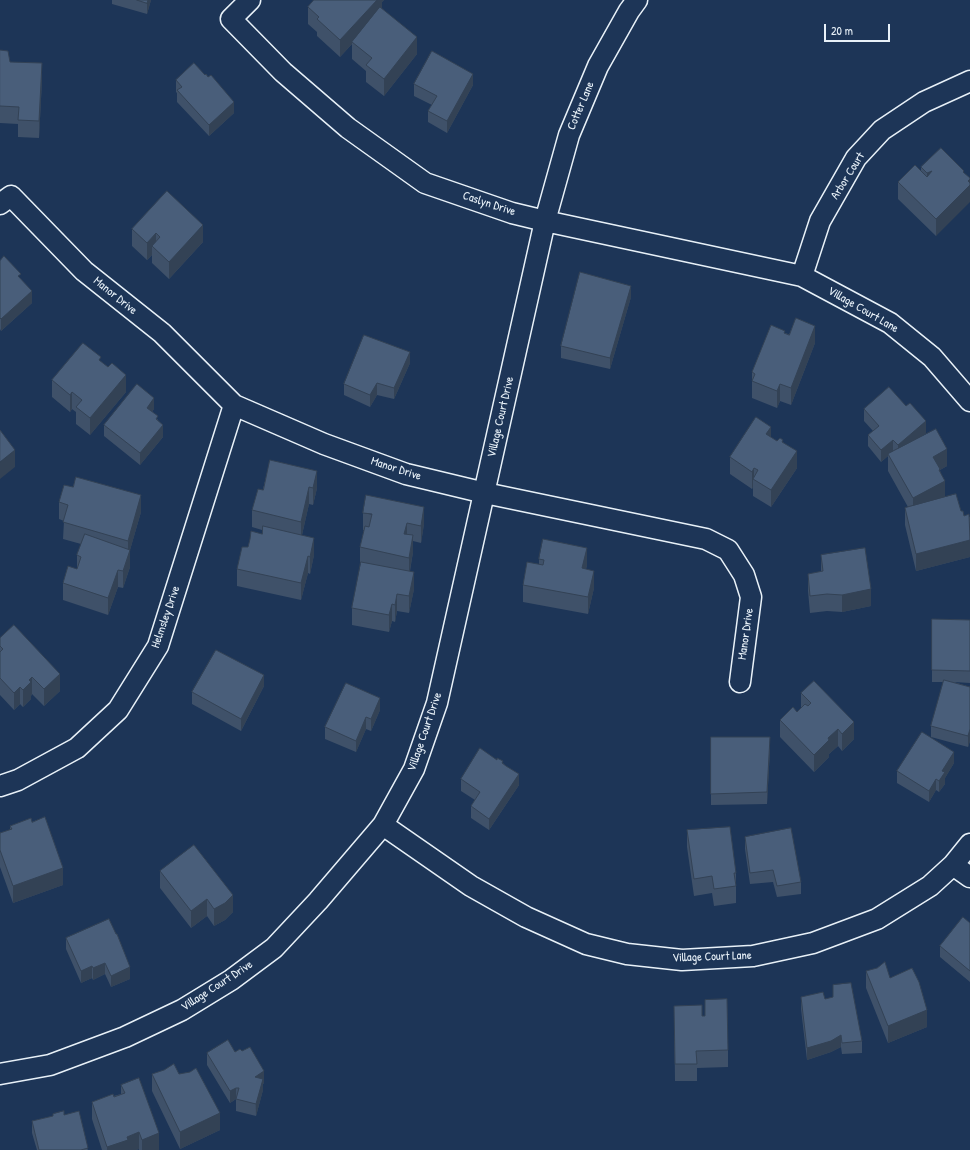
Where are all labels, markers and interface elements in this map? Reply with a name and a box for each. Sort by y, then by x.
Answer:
scale bar [826,16,892,42]
text: 20 m [831,22,853,39]
street label: Cotter Lane [564,80,598,132]
street label: Arbor Court [828,150,868,202]
street label: Caslyn Drive [461,189,517,219]
street label: Manor Drive [90,274,140,318]
street label: Village Court Lane [825,284,901,336]
street label: Village Court Drive [485,375,517,459]
street label: Manor Drive [369,454,423,484]
street label: Helmsley Drive [149,584,183,650]
street label: Manor Drive [735,607,757,661]
street label: Village Court Drive [405,691,445,773]
street label: Village Court Lane [672,948,752,966]
street label: Village Court Drive [178,957,256,1015]

